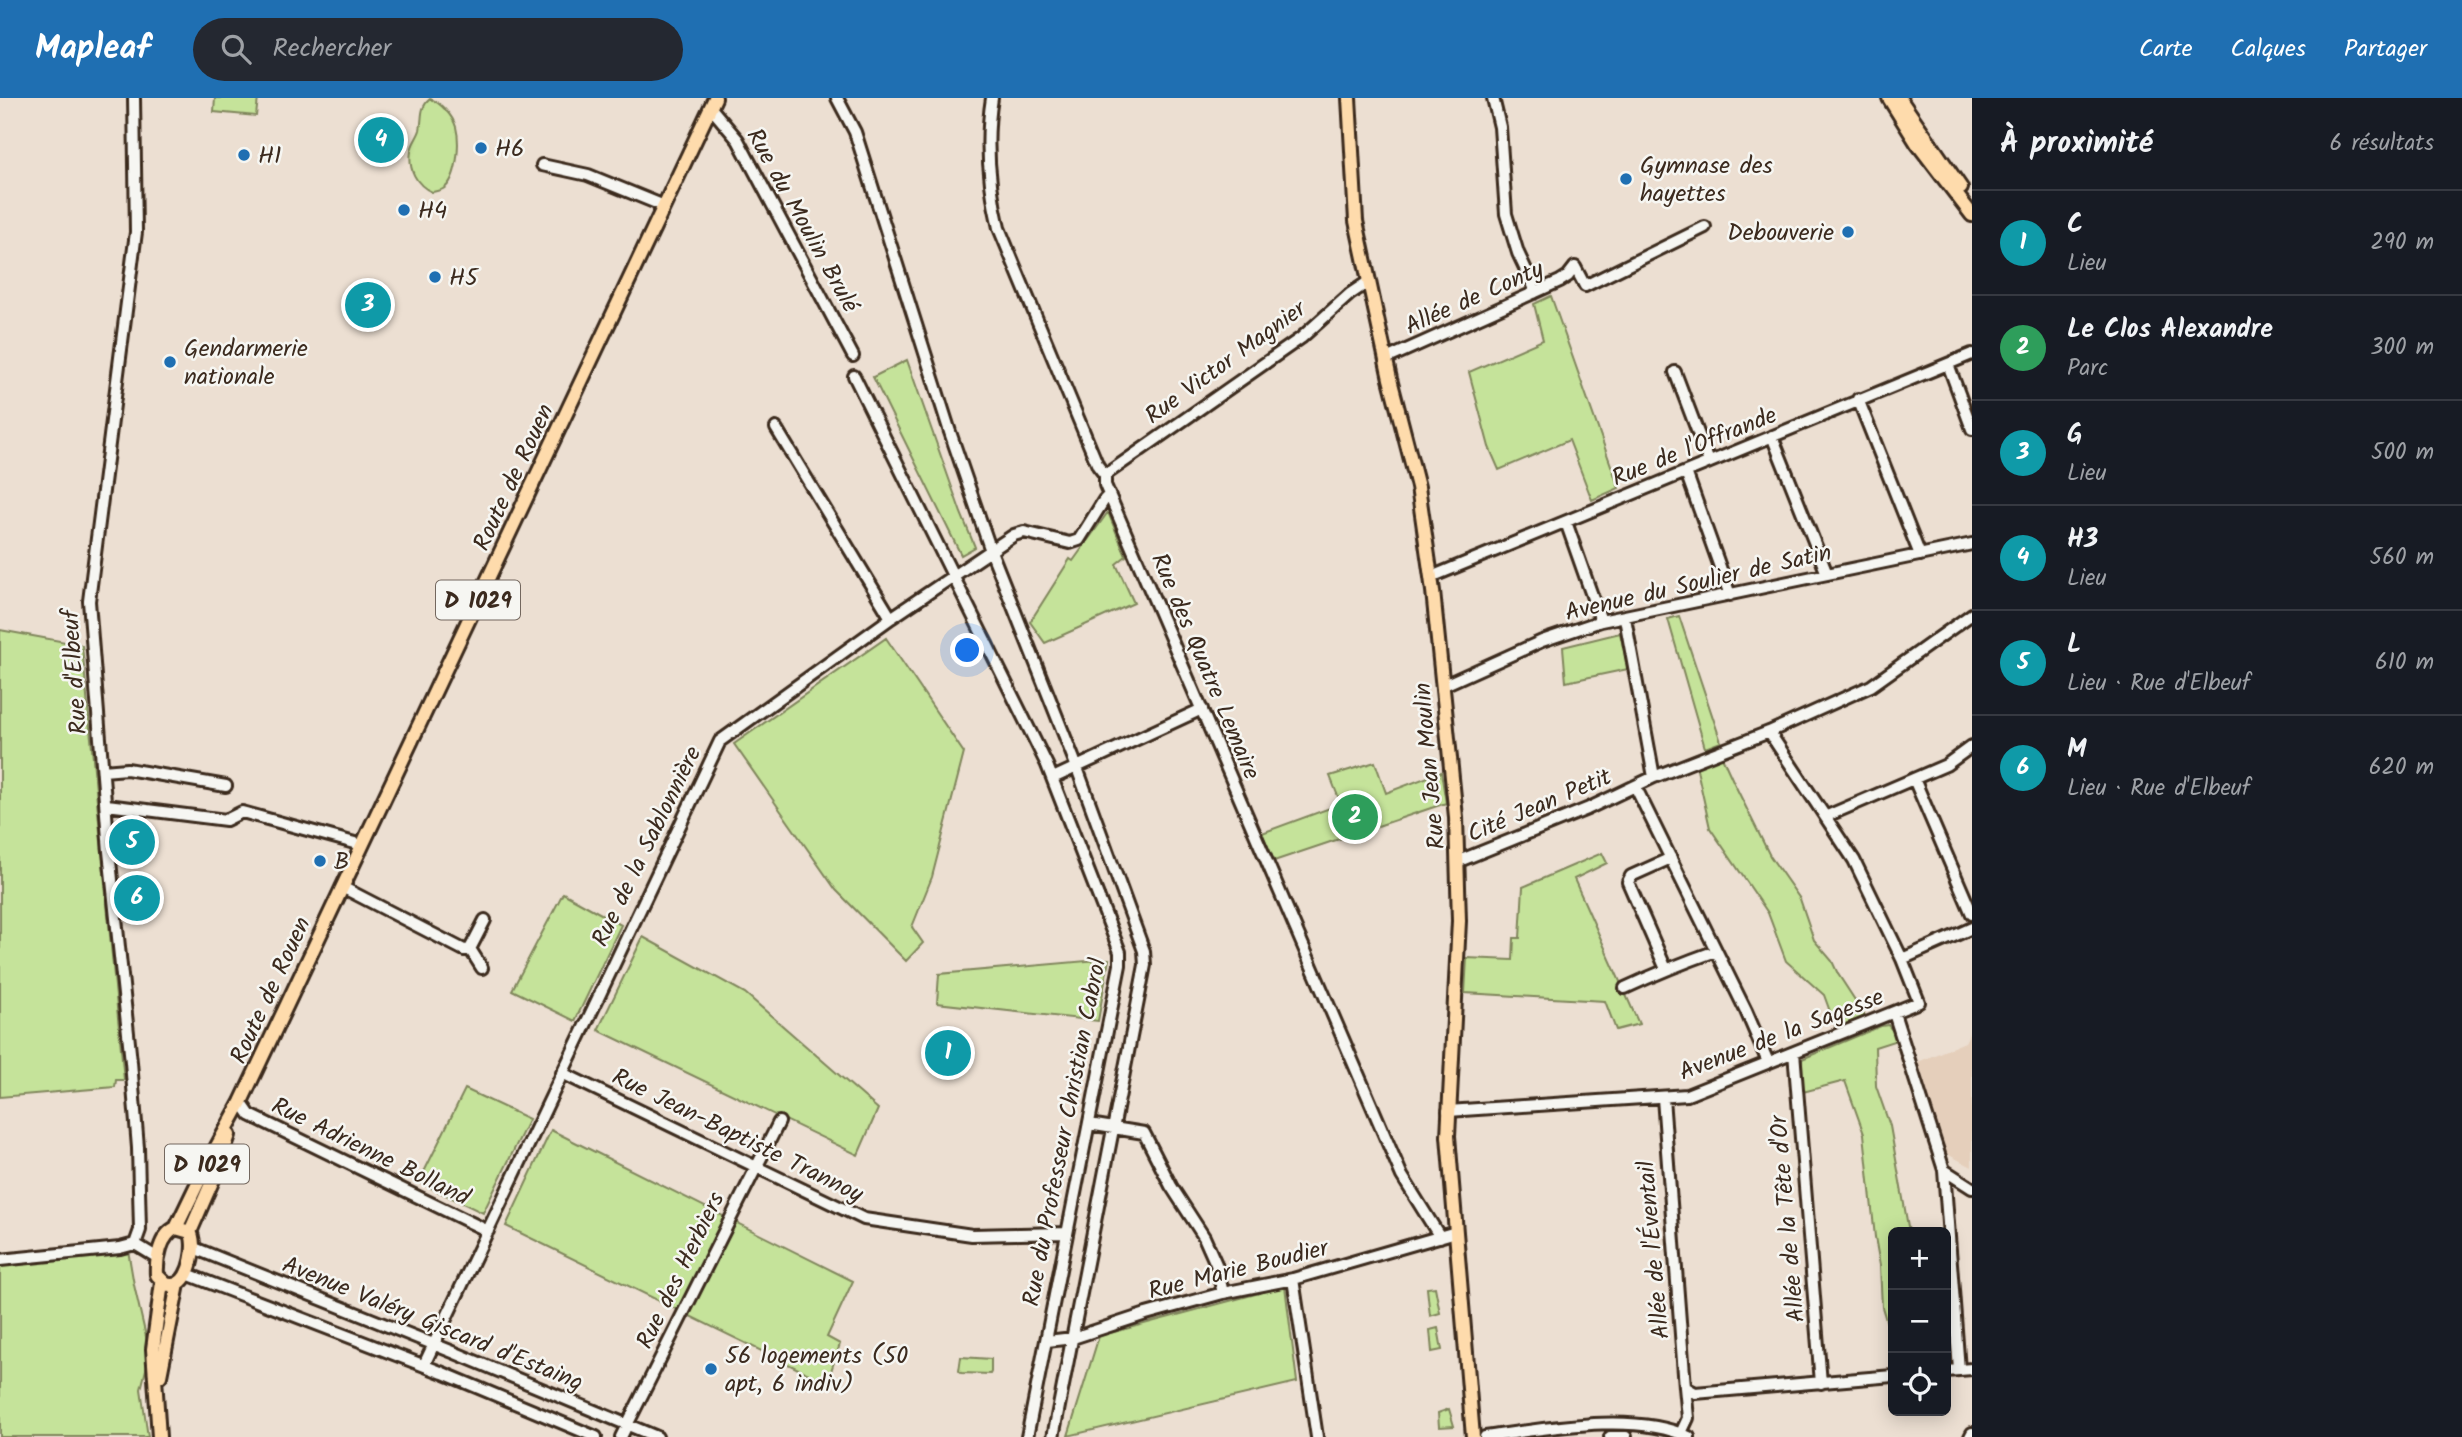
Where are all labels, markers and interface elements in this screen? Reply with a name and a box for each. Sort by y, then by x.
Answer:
search box [193,18,683,81]
text: Mapleaf [35,23,151,76]
text: Rechercher [273,28,391,70]
icon: search [217,30,255,68]
text: Carte [2139,30,2193,69]
text: Calques [2231,30,2306,69]
text: Partager [2344,30,2427,69]
pin: 4 [358,114,404,166]
text: À proximité [2000,120,2153,168]
street label: Rue du Moulin Brulé [735,121,869,321]
text: 6 résultats [2329,126,2434,162]
place label: H6 [495,130,524,169]
place label: H1 [258,137,282,176]
marker: H6 [473,140,489,156]
marker: H1 [236,147,252,163]
place label: Gymnase des hayettes [1640,147,1773,214]
marker: Gymnase des hayettes [1618,171,1634,187]
place label: H4 [418,192,447,231]
marker: H4 [396,202,412,218]
text: C [2067,204,2083,246]
place label: Debouverie [1727,214,1834,253]
marker: Debouverie [1840,224,1856,240]
text: 1 [2020,225,2026,261]
text: 290 m [2370,225,2434,261]
text: Lieu [2067,246,2106,282]
street label: Allée de Conty [1399,250,1551,346]
place label: H5 [449,259,480,298]
marker: H5 [427,269,443,285]
pin: 3 [345,279,391,331]
street label: Rue Victor Magnier [1137,290,1317,435]
text: Le Clos Alexandre [2067,309,2273,351]
place label: Gendarmerie nationale [184,330,308,397]
text: 2 [2016,330,2030,366]
text: 300 m [2370,330,2434,366]
text: Parc [2067,351,2108,387]
marker: Gendarmerie nationale [162,354,178,370]
street label: Rue de l'Offrande [1606,396,1783,498]
street label: Route de Rouen [463,398,566,558]
text: G [2067,414,2083,456]
text: 3 [2017,435,2029,471]
text: 500 m [2371,435,2434,471]
text: Lieu [2067,456,2106,492]
text: H3 [2067,519,2098,561]
street label: Avenue du Soulier de Satin [1561,534,1836,633]
text: 4 [2017,540,2029,576]
text: 560 m [2370,540,2434,576]
street label: Rue des Quatre Lemaire [1139,547,1270,786]
text: Lieu [2067,561,2106,597]
road number: D 1029 [436,580,520,620]
street label: Rue d'Elbeuf [51,605,99,736]
text: L [2067,624,2081,666]
your location [950,633,984,667]
text: 5 [2017,645,2029,681]
text: 610 m [2375,645,2434,681]
text: Lieu · Rue d'Elbeuf [2067,666,2250,702]
street label: Rue Jean Moulin [1404,681,1457,851]
text: M [2067,729,2087,771]
street label: Rue de la Sablonnière [582,739,713,954]
text: 6 [2017,750,2029,786]
text: 620 m [2369,750,2434,786]
street label: Cité Jean Petit [1461,758,1618,854]
text: Lieu · Rue d'Elbeuf [2067,771,2250,807]
pin: 2 [1332,791,1378,843]
pin: 5 [109,816,155,868]
place label: B [334,843,349,882]
marker: B [312,853,328,869]
pin: 6 [114,872,160,924]
street label: Route de Rouen [220,911,323,1071]
street label: Rue du Professeur Christian Cabrol [1013,955,1118,1310]
street label: Avenue de la Sagesse [1673,978,1890,1092]
pin: 1 [925,1027,971,1079]
street label: Rue Jean-Baptiste Trannoy [605,1058,870,1215]
street label: Rue Adrienne Bolland [264,1087,477,1218]
street label: Allée de la Tête d'Or [1760,1112,1817,1324]
road number: D 1029 [165,1144,249,1184]
street label: Allée de l'Éventail [1627,1159,1682,1341]
street label: Rue des Herbiers [626,1185,736,1356]
map controls [1888,1227,1951,1416]
button: + [1888,1227,1951,1290]
street label: Rue Marie Boudier [1144,1229,1335,1312]
street label: Avenue Valéry Giscard d'Estaing [276,1246,589,1403]
button: − [1888,1290,1951,1353]
place label: 56 logements (50 apt, 6 indiv) [725,1337,908,1404]
button: locate [1888,1353,1951,1416]
marker: 56 logements (50 apt, 6 indiv) [703,1361,719,1377]

